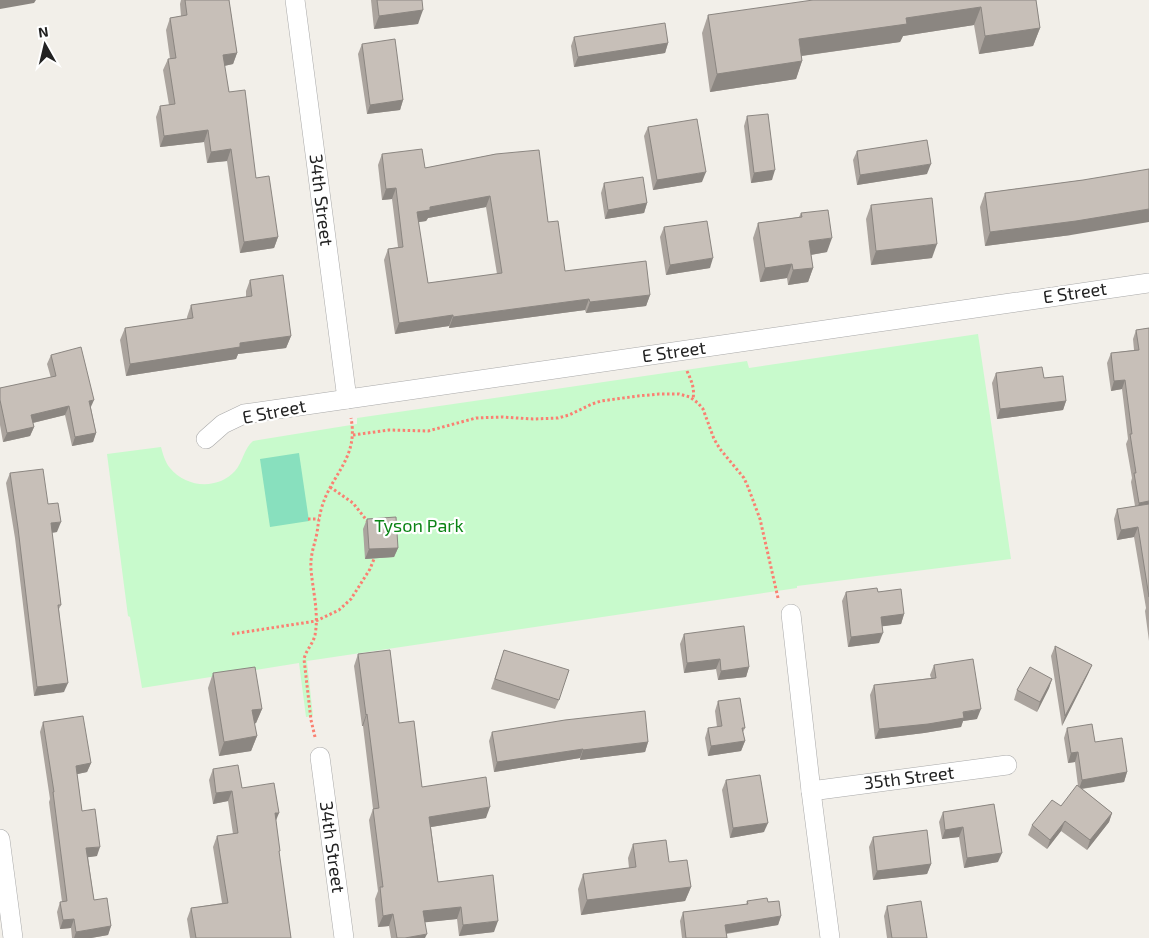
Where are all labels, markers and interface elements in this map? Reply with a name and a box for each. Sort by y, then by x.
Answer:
north arrow [20,20,70,70]
text: N [37,23,49,41]
street label: 34th Street [305,153,339,247]
street label: E Street [1042,277,1108,307]
street label: E Street [641,336,707,366]
street label: E Street [240,394,308,428]
park label: Tyson Park [374,514,464,536]
street label: 35th Street [862,761,956,793]
street label: 34th Street [316,800,350,894]

